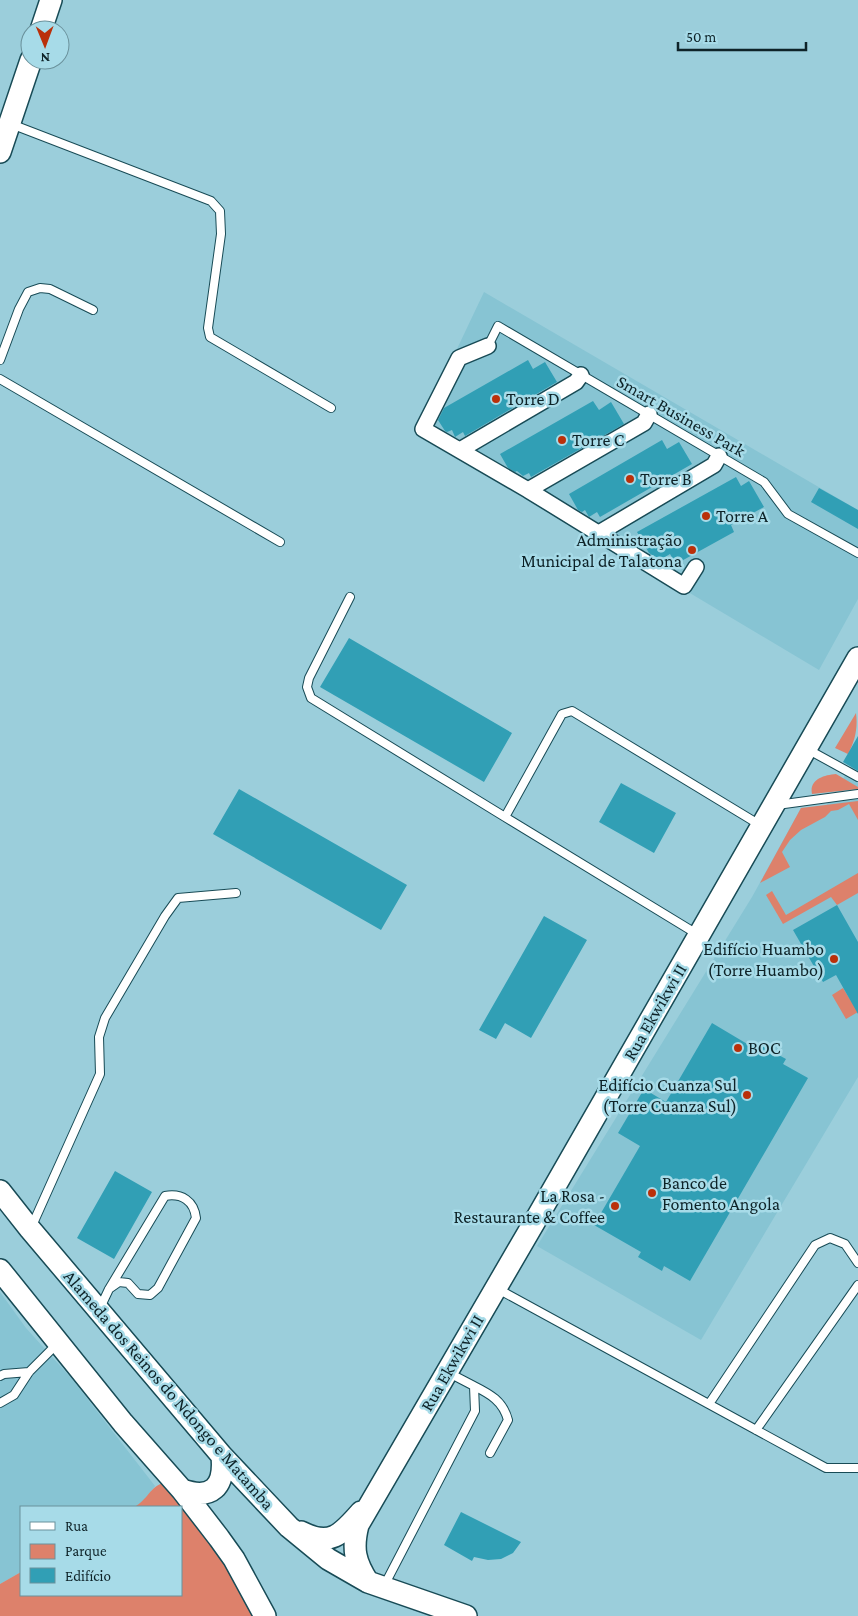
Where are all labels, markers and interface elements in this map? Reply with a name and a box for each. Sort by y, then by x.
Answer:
north arrow [20,20,70,70]
scale bar [678,20,806,52]
text: 50 m [686,29,716,45]
text: N [40,50,50,66]
street label: Smart Business Park [613,371,749,461]
place label: Torre D [506,389,560,409]
marker: Torre D [490,393,502,405]
place label: Torre C [572,430,625,450]
marker: Torre C [556,434,568,446]
place label: Torre B [640,469,692,489]
marker: Torre B [624,473,636,485]
place label: Torre A [716,506,769,526]
marker: Torre A [700,510,712,522]
place label: Administração Municipal de Talatona [521,530,682,571]
marker: Administração Municipal de Talatona [686,544,698,556]
place label: Edifício Huambo (Torre Huambo) [703,939,824,981]
marker: Edifício Huambo (Torre Huambo) [828,953,840,965]
street label: Rua Ekwikwi II [619,960,691,1064]
place label: BOC [748,1038,781,1058]
marker: BOC [732,1042,744,1054]
place label: Edifício Cuanza Sul (Torre Cuanza Sul) [598,1075,737,1117]
marker: Edifício Cuanza Sul (Torre Cuanza Sul) [741,1089,753,1101]
place label: Banco de Fomento Angola [662,1173,780,1214]
place label: La Rosa - Restaurante & Coffee [454,1186,605,1227]
marker: Banco de Fomento Angola [646,1187,658,1199]
marker: La Rosa - Restaurante & Coffee [609,1200,621,1212]
street label: Alameda dos Reinos do Ndongo e Matamba [60,1266,278,1514]
street label: Rua Ekwikwi II [416,1311,488,1415]
legend [20,1506,182,1596]
text: Rua [65,1518,88,1534]
text: Parque [65,1543,107,1560]
text: Edifício [65,1568,111,1584]

